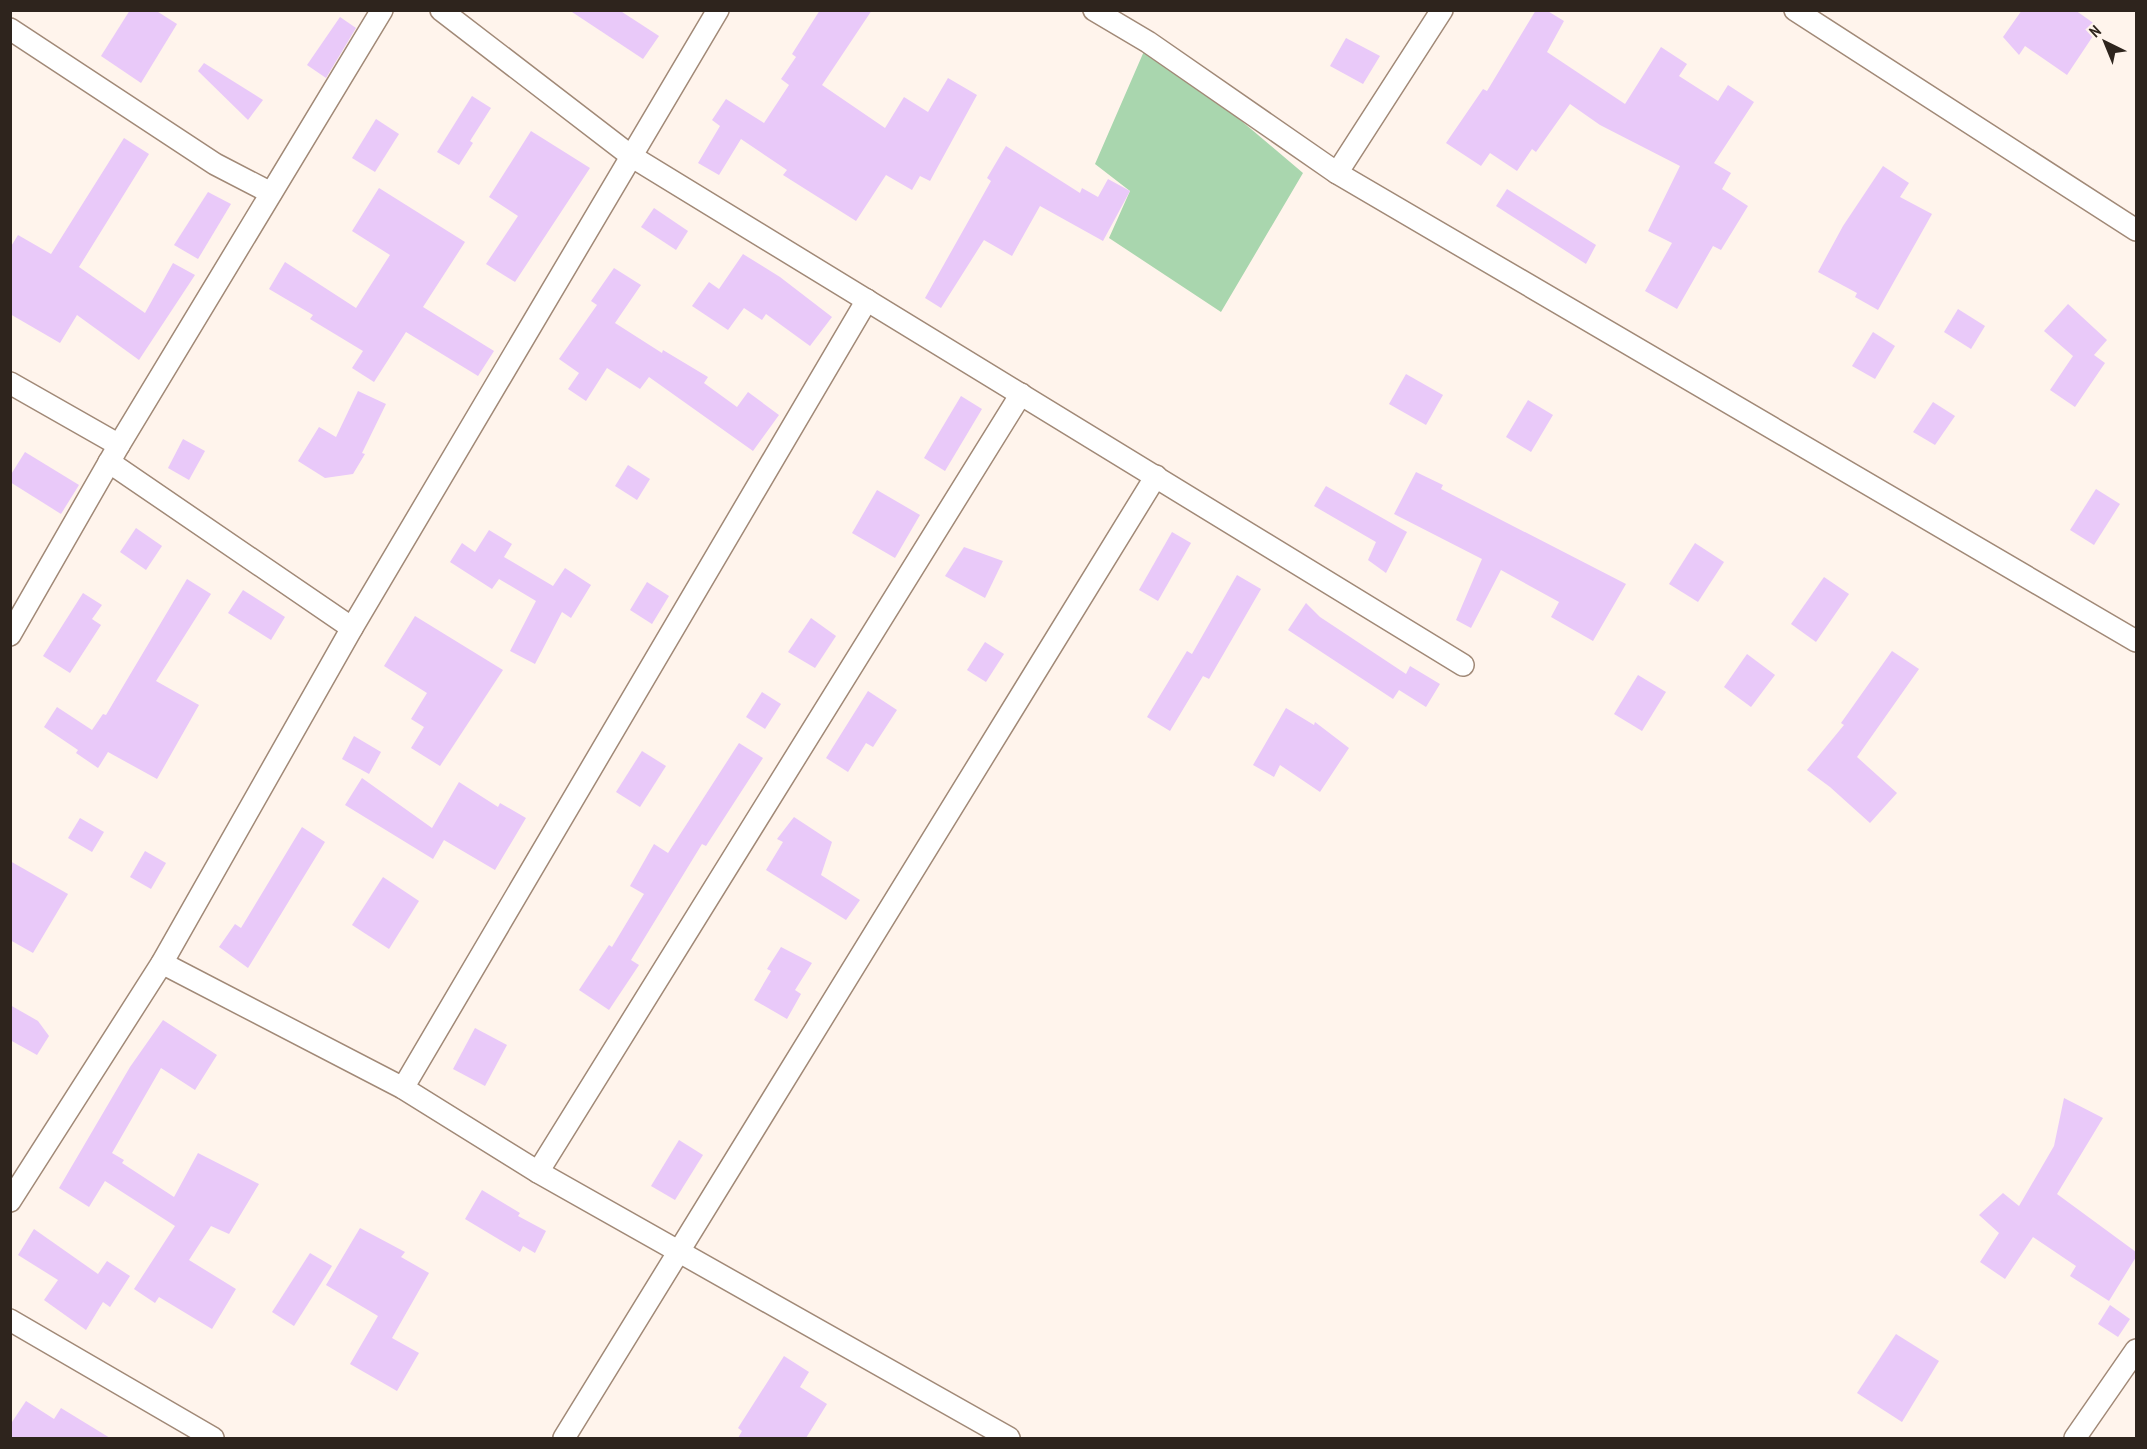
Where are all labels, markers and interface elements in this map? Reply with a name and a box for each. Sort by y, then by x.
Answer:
north arrow [2075,12,2135,72]
text: N [2085,21,2105,41]

